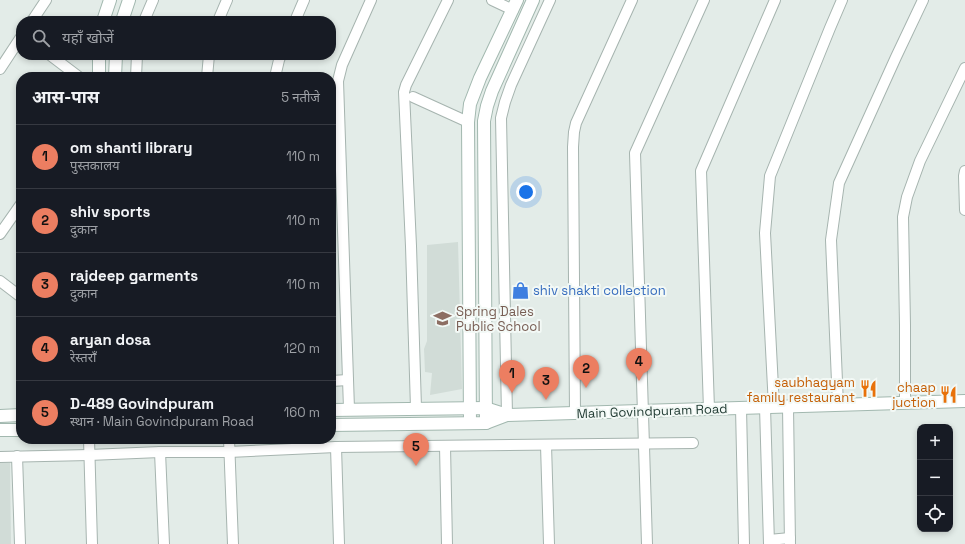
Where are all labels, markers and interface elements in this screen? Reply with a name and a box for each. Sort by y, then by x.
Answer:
search box [16,16,336,60]
icon: search [30,27,52,49]
text: यहाँ खोजें [62,28,114,47]
text: आस-पास [32,86,99,108]
text: 5 नतीजे [281,89,320,106]
text: om shanti library [70,138,192,157]
text: 1 [42,148,48,165]
text: 110 m [286,148,320,165]
text: पुस्तकालय [70,157,120,174]
your location [516,182,536,202]
text: shiv sports [70,202,150,221]
text: 2 [41,212,49,229]
text: 110 m [286,212,320,229]
text: दुकान [70,221,97,238]
text: rajdeep garments [70,266,198,285]
text: 3 [41,276,49,293]
text: 110 m [286,276,320,293]
shop icon: shiv shakti collection [510,280,530,300]
place label: shiv shakti collection [533,282,666,299]
text: दुकान [70,285,97,302]
place label: Spring Dales Public School [456,303,541,335]
school or university icon: Spring Dales Public School [433,308,453,328]
text: aryan dosa [70,330,151,349]
text: 4 [41,340,49,357]
text: 120 m [284,340,320,357]
pin: 4 [626,348,652,381]
text: रेस्तराँ [70,349,96,366]
pin: 2 [573,355,599,388]
pin: 1 [499,360,525,393]
pin: 3 [533,367,559,400]
place label: saubhagyam family restaurant [747,374,855,406]
restaurant icon: saubhagyam family restaurant [858,379,878,399]
place label: chaap juction [891,379,936,411]
restaurant icon: chaap juction [939,384,959,404]
text: D-489 Govindpuram [70,394,214,413]
street label: Main Govindpuram Road [576,400,728,422]
text: 5 [41,404,49,421]
text: 160 m [284,404,320,421]
text: स्थान · Main Govindpuram Road [70,413,254,430]
map controls [917,424,953,532]
button: + [917,424,953,460]
pin: 5 [403,433,429,466]
button: − [917,460,953,496]
button: locate [917,496,953,532]

